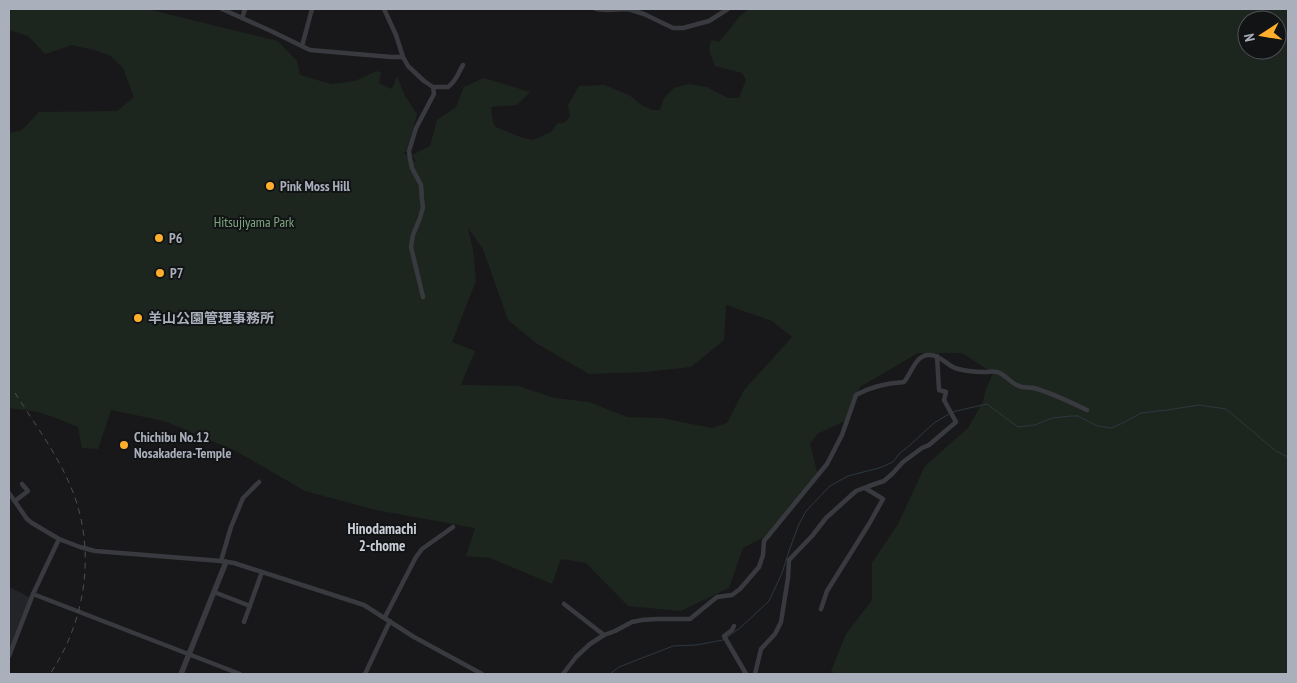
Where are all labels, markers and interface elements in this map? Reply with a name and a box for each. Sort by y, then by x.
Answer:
north arrow [1237,10,1287,60]
text: N [1240,32,1259,43]
place label: Pink Moss Hill [280,177,351,195]
marker: Pink Moss Hill [264,180,276,192]
park label: Hitsujiyama Park [214,213,295,231]
place label: P6 [169,229,183,247]
marker: P6 [153,232,165,244]
place label: P7 [170,264,184,282]
marker: P7 [154,267,166,279]
place label: 羊山公園管理事務所 [148,309,274,327]
marker: 羊山公園管理事務所 [132,312,144,324]
place label: Chichibu No.12 Nosakadera-Temple [134,428,232,462]
marker: Chichibu No.12 Nosakadera-Temple [118,439,130,451]
district label: Hinodamachi 2-chome [347,519,417,555]

